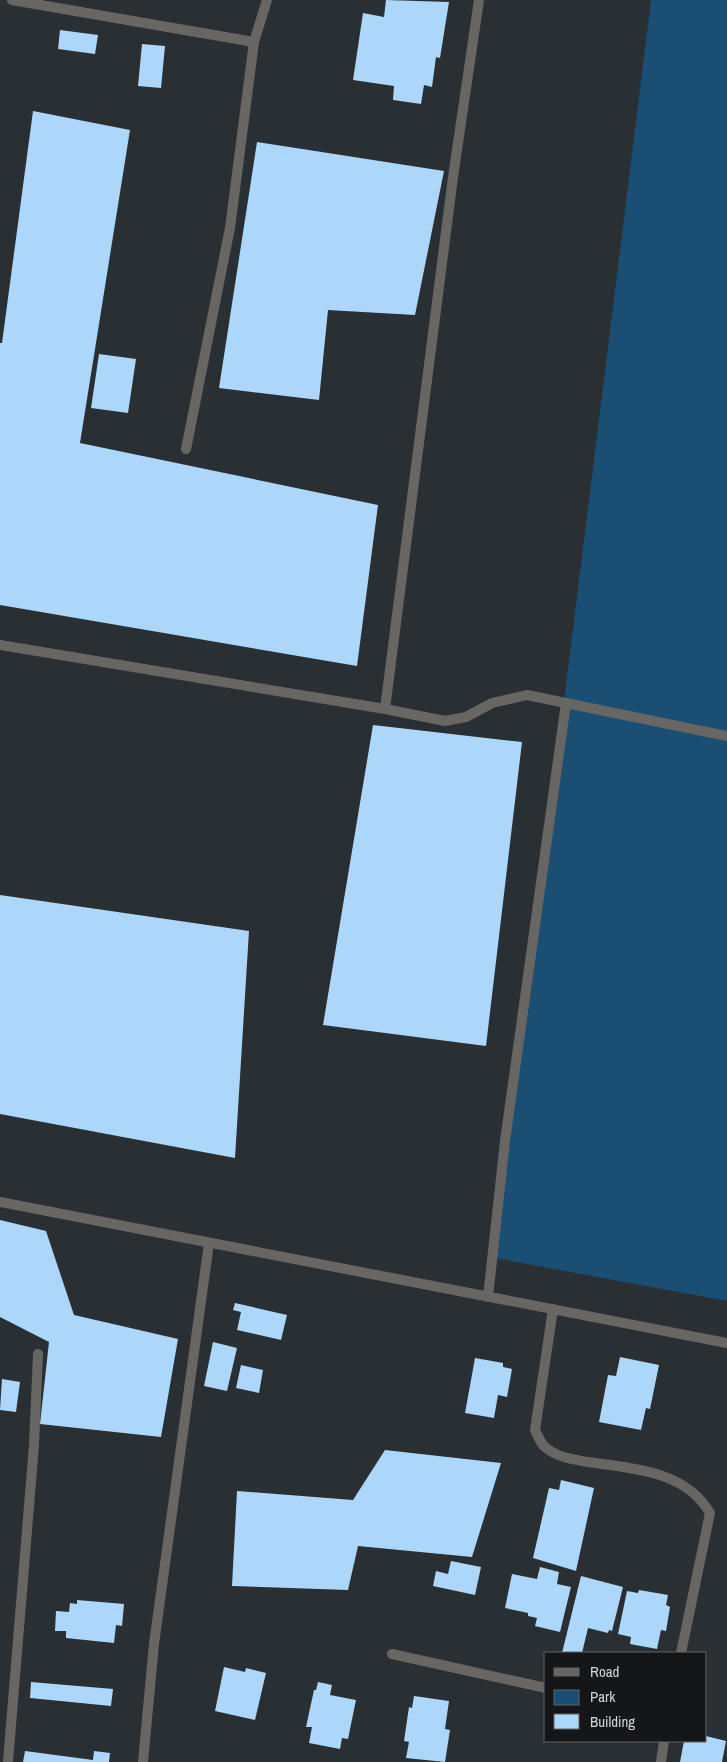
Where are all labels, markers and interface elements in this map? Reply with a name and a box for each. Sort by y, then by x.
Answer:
legend [544,1652,707,1742]
text: Road [590,1661,619,1682]
text: Park [590,1686,616,1707]
text: Building [590,1711,635,1732]

